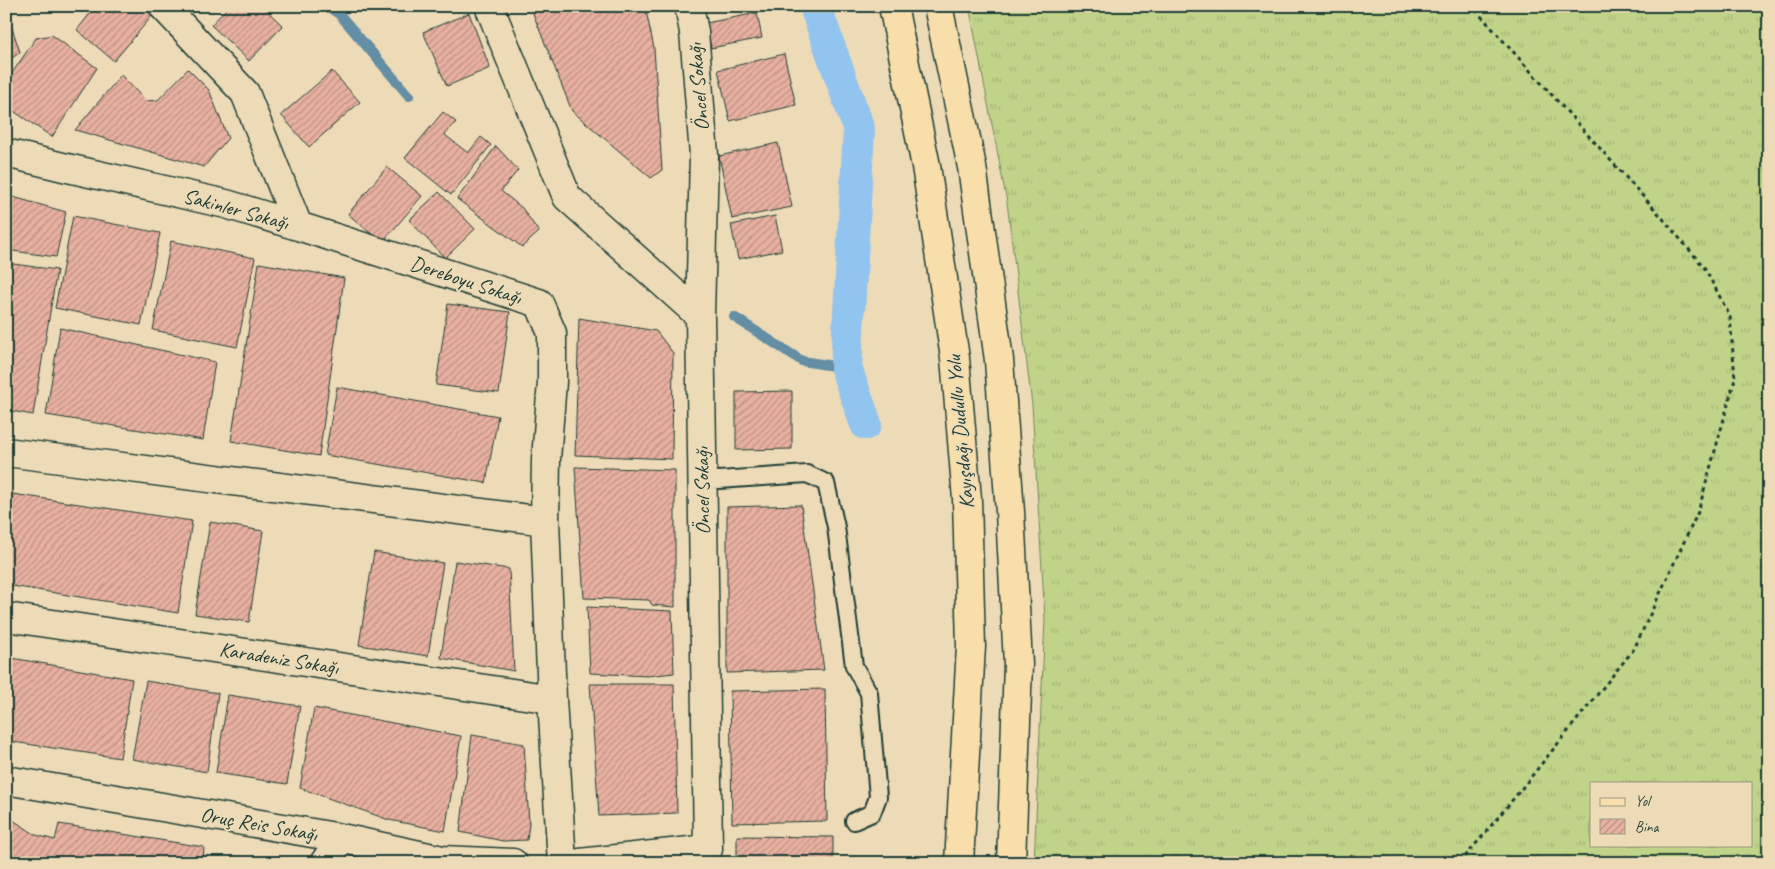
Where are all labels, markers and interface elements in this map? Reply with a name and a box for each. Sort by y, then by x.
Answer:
street label: Öncel Sokağı [681,41,715,132]
street label: Sakinler Sokağı [180,182,293,236]
street label: Dereboyu Sokağı [407,250,526,311]
street label: Kayışdağı Dudullu Yolu [940,353,980,510]
street label: Öncel Sokağı [688,446,716,535]
street label: Karadeniz Sokağı [218,636,341,680]
legend [1590,782,1752,846]
text: Yol [1635,792,1652,811]
street label: Oruç Reis Sokağı [199,801,321,847]
text: Bina [1635,818,1660,837]

